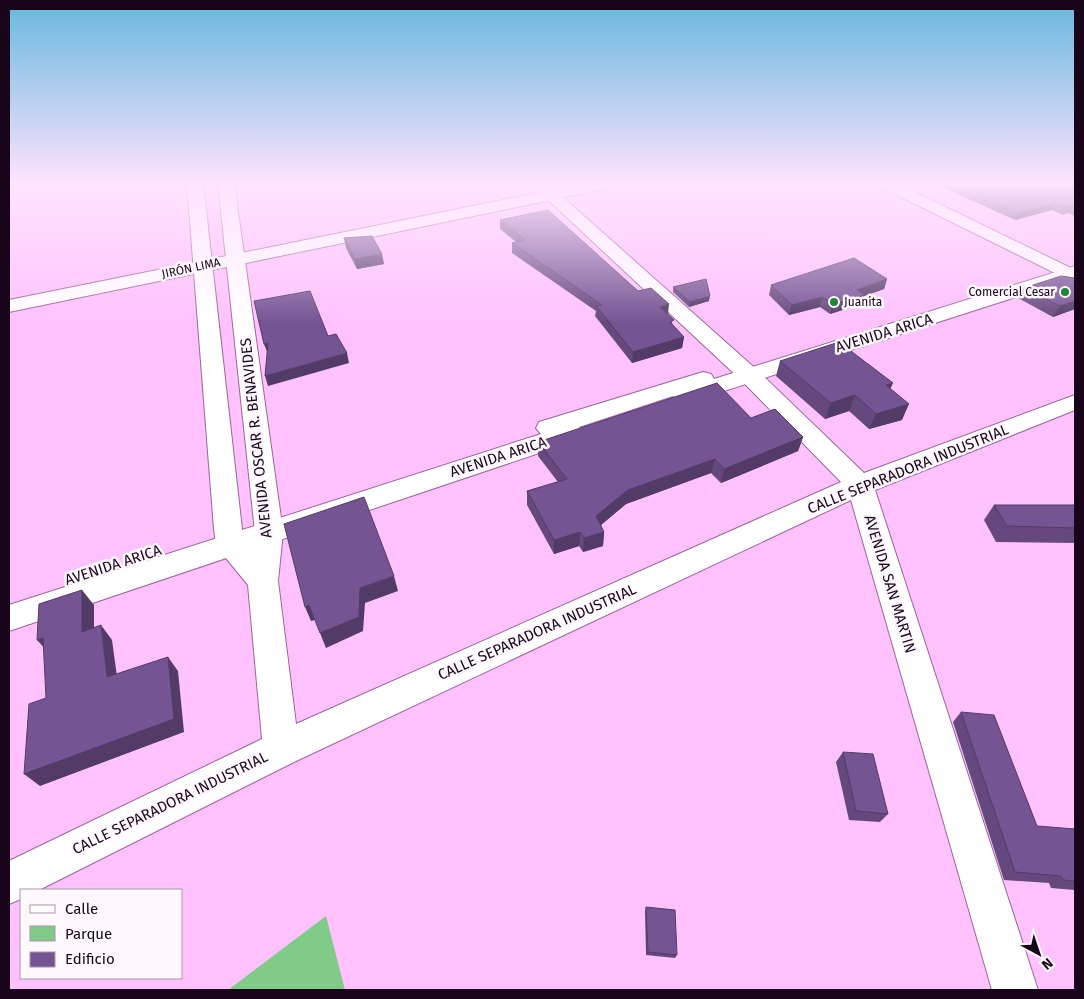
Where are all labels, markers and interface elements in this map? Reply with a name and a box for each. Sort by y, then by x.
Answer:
street label: JIRÓN LIMA [160,254,222,281]
place label: Comercial Cesar [969,285,1055,299]
marker: Comercial Cesar [1059,286,1071,298]
place label: Juanita [844,295,882,309]
marker: Juanita [828,296,840,308]
street label: AVENIDA ARICA [833,310,935,356]
street label: AVENIDA OSCAR R. BENAVIDES [237,337,275,539]
street label: CALLE SEPARADORA INDUSTRIAL [805,420,1012,518]
street label: AVENIDA ARICA [447,433,549,481]
street label: AVENIDA SAN MARTIN [860,513,920,655]
street label: AVENIDA ARICA [62,541,164,589]
street label: CALLE SEPARADORA INDUSTRIAL [435,580,639,684]
street label: CALLE SEPARADORA INDUSTRIAL [69,748,271,858]
legend [20,889,182,979]
text: Calle [65,900,98,918]
text: Parque [65,925,112,943]
north arrow [1014,929,1064,979]
text: Edificio [65,950,115,968]
text: N [1038,954,1056,973]

